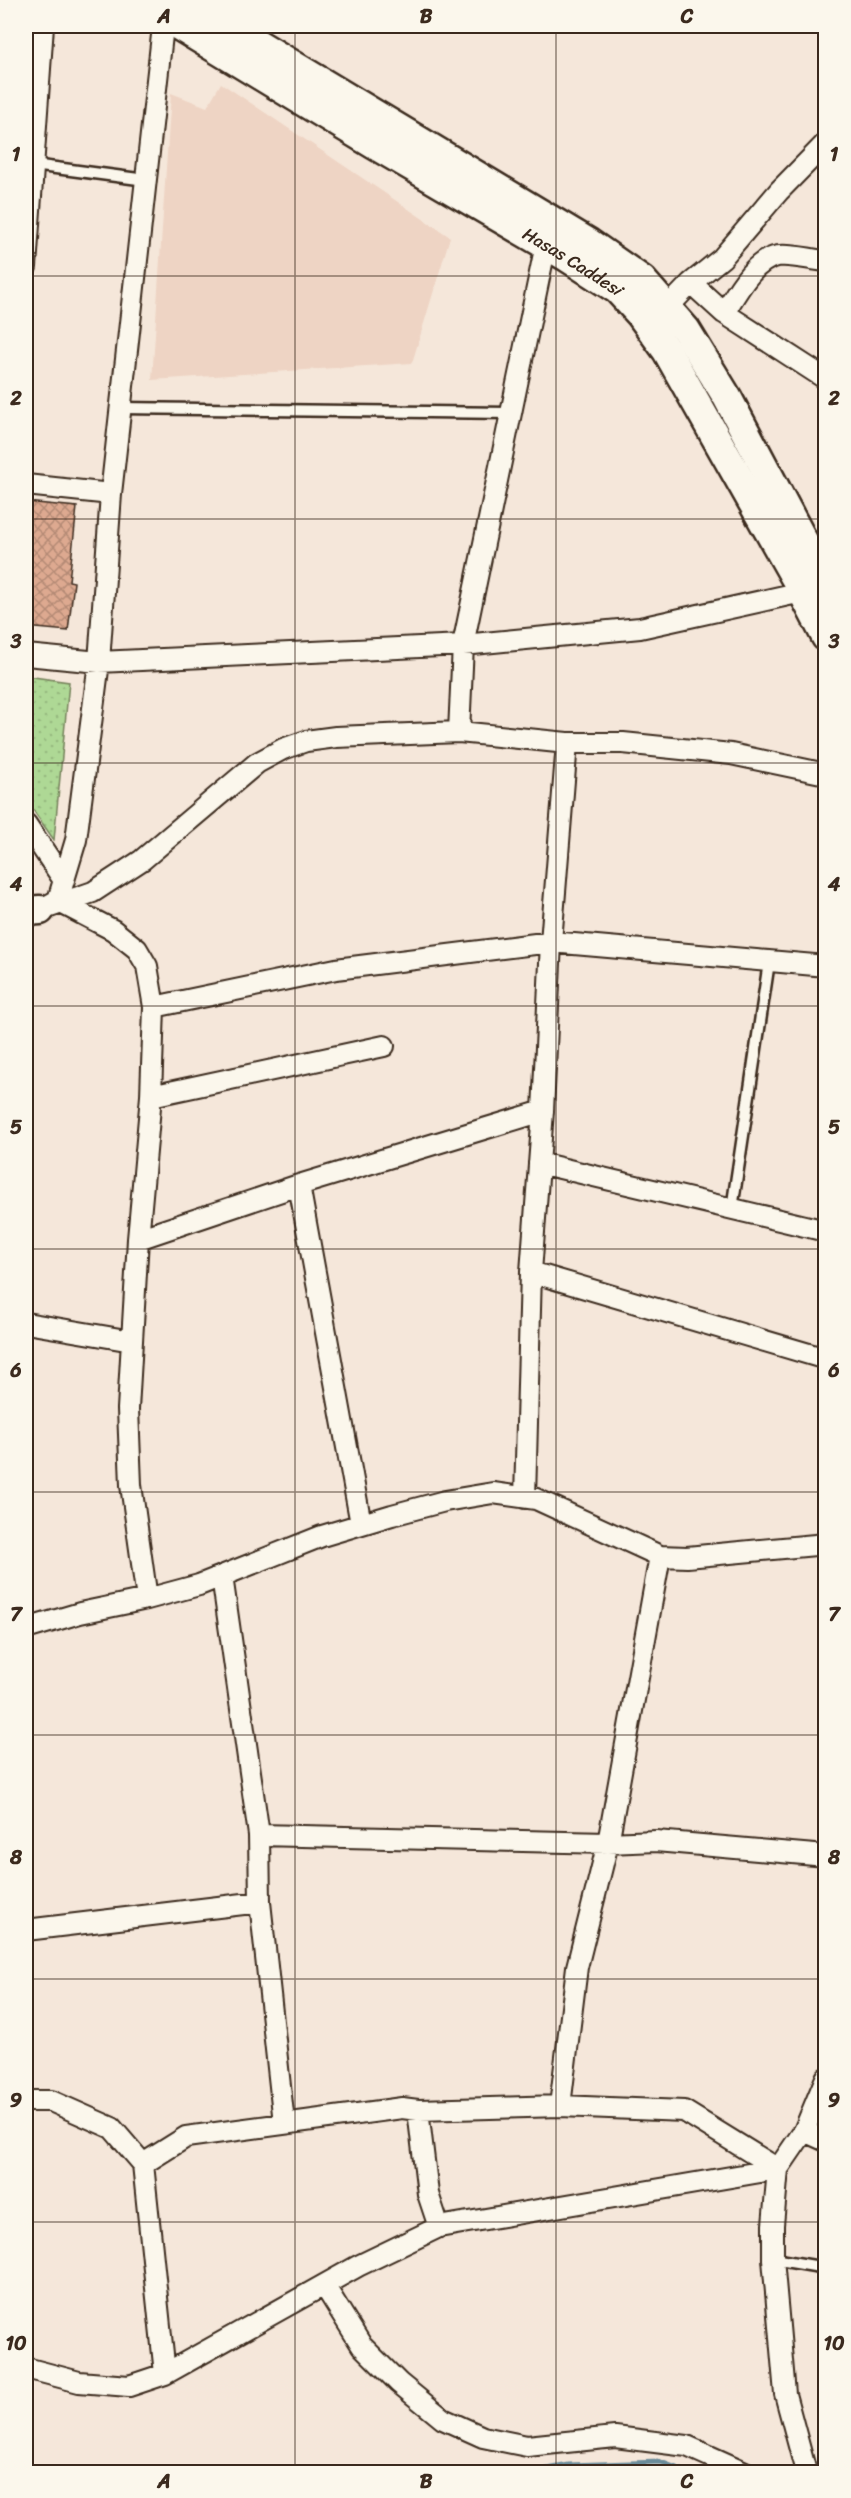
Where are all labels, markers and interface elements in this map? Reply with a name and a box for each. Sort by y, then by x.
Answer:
text: A [156,0,171,34]
text: B [420,0,433,34]
text: C [680,0,694,34]
text: 1 [12,137,21,172]
text: 1 [830,137,839,172]
street label: Hasas Caddesi [516,218,633,304]
text: 2 [9,381,22,416]
text: 2 [827,381,840,416]
text: 3 [10,624,22,659]
text: 3 [828,624,840,659]
text: 4 [9,867,23,902]
text: 4 [827,867,841,902]
text: 5 [10,1110,22,1145]
text: 5 [828,1110,840,1145]
text: 6 [9,1353,22,1388]
text: 6 [827,1353,840,1388]
text: 7 [10,1597,23,1632]
text: 7 [828,1597,841,1632]
text: 8 [9,1840,23,1875]
text: 8 [827,1840,841,1875]
text: 9 [10,2083,22,2118]
text: 9 [828,2083,840,2118]
text: 10 [5,2326,27,2361]
text: 10 [823,2326,845,2361]
text: A [156,2464,171,2498]
text: B [420,2464,433,2498]
text: C [680,2464,694,2498]

